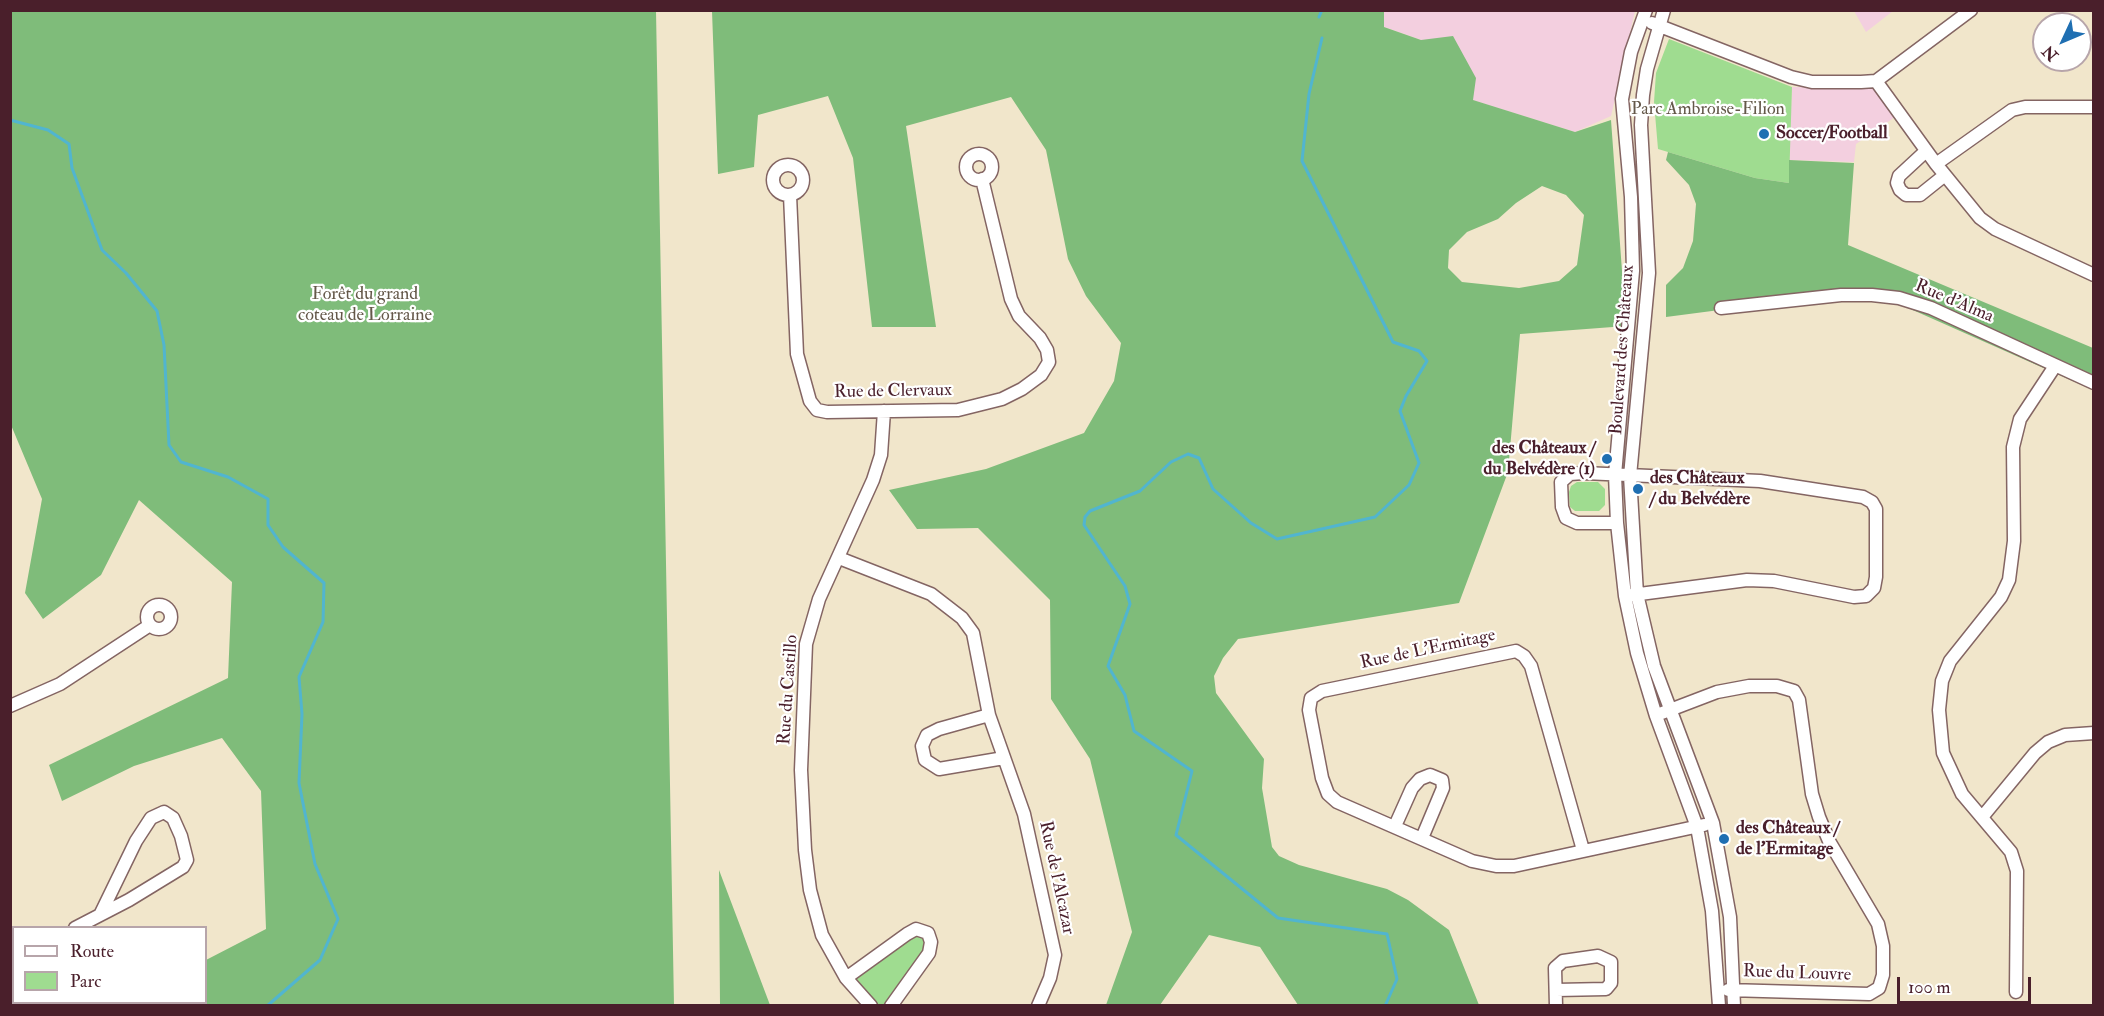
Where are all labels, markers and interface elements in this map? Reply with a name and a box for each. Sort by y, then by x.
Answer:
north arrow [2032,12,2092,72]
text: N [2038,41,2063,65]
park label: Parc Ambroise-Filion [1631,99,1785,121]
place label: Soccer/Football [1776,123,1888,145]
marker: Soccer/Football [1757,127,1771,141]
street label: Boulevard des Châteaux [1606,264,1640,436]
street label: Rue d'Alma [1911,276,1997,328]
park label: Forêt du grand coteau de Lorraine [298,284,432,326]
street label: Rue de Clervaux [834,380,952,404]
place label: des Châteaux / du Belvédère (1) [1483,438,1595,480]
marker: des Châteaux / du Belvédère (1) [1600,452,1614,466]
place label: des Châteaux / du Belvédère [1650,468,1750,510]
marker: des Châteaux / du Belvédère [1631,482,1645,496]
street label: Rue de L'Ermitage [1359,625,1497,675]
street label: Rue du Castillo [774,634,804,746]
place label: des Châteaux / de l'Ermitage [1736,818,1839,860]
street label: Rue de l'Alcazar [1033,819,1079,937]
marker: des Châteaux / de l'Ermitage [1717,832,1731,846]
legend [12,926,207,1004]
text: Route [70,940,114,963]
street label: Rue du Louvre [1742,961,1852,987]
scale bar [1900,965,2034,1003]
text: Parc [70,970,101,993]
text: 100 m [1908,976,1951,999]

